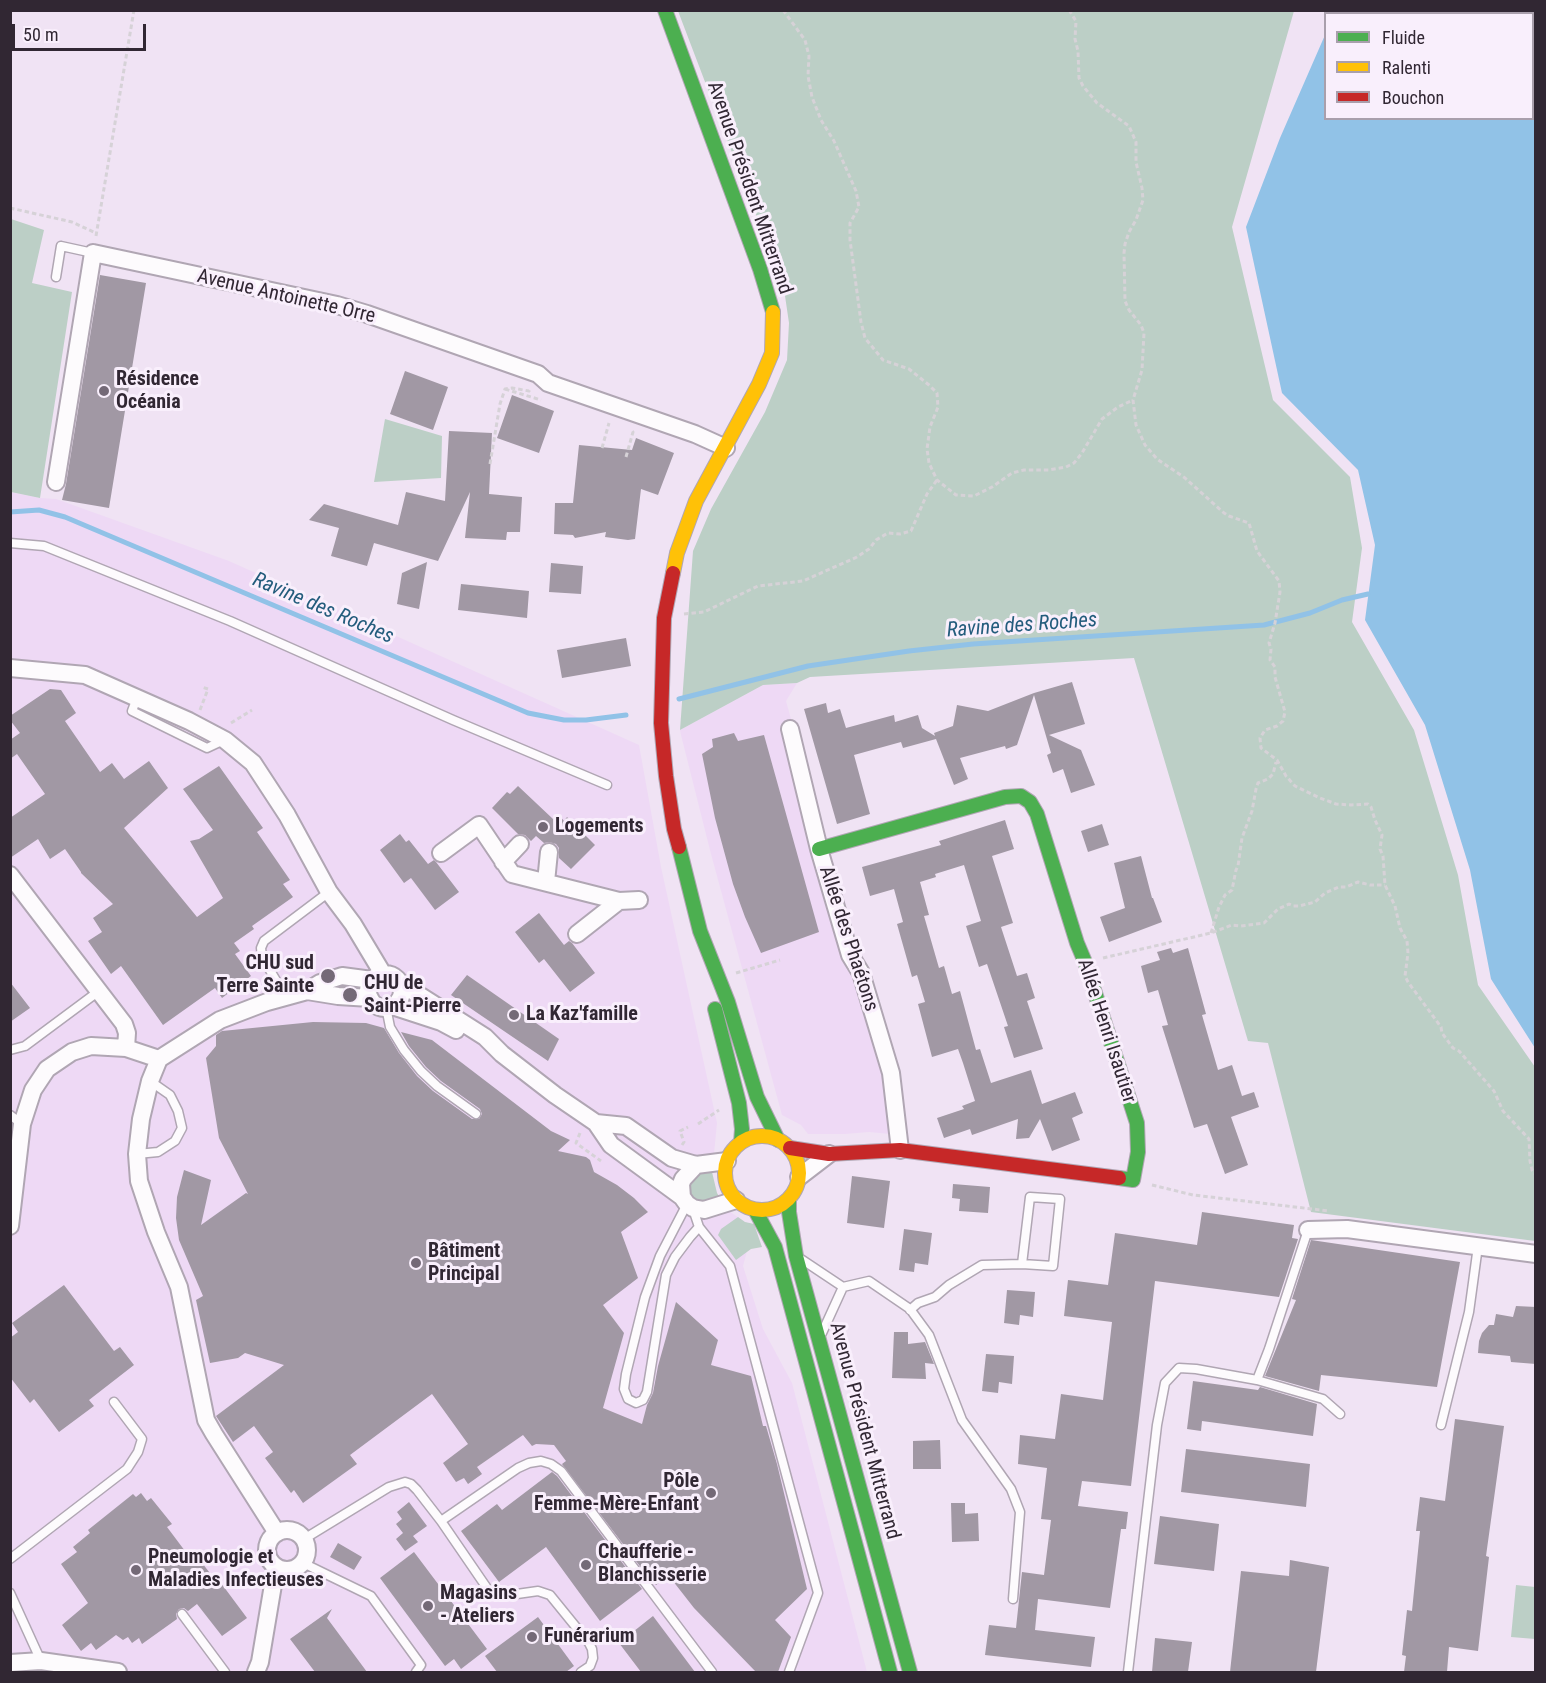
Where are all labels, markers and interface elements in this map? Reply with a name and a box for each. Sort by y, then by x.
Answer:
scale bar [15,12,148,50]
legend [1324,12,1534,120]
text: 50 m [23,24,58,45]
text: Fluide [1382,27,1425,48]
text: Ralenti [1382,57,1431,78]
street label: Avenue Président Mitterrand [701,78,797,298]
text: Bouchon [1382,87,1444,108]
street label: Avenue Antoinette Orre [195,265,377,329]
place label: Résidence Océania [116,368,199,415]
marker: Résidence Océania [97,384,111,398]
water label: Ravine des Roches [249,568,397,650]
water label: Ravine des Roches [946,608,1098,644]
place label: Logements [555,815,644,839]
marker: Logements [536,820,550,834]
street label: Allée des Phaétons [813,863,883,1015]
place label: CHU sud Terre Sainte [216,952,314,999]
street label: Allée Henri Isautier [1071,956,1141,1106]
marker: CHU sud Terre Sainte [319,967,337,985]
place label: CHU de Saint-Pierre [364,972,461,1019]
marker: CHU de Saint-Pierre [341,986,359,1004]
place label: La Kaz'famille [526,1003,638,1027]
marker: La Kaz'famille [507,1008,521,1022]
place label: Bâtiment Principal [428,1240,500,1287]
marker: Bâtiment Principal [409,1256,423,1270]
street label: Avenue Président Mitterrand [823,1320,905,1542]
place label: Pôle Femme-Mère-Enfant [534,1470,699,1517]
marker: Pôle Femme-Mère-Enfant [704,1486,718,1500]
place label: Chaufferie - Blanchisserie [598,1541,707,1588]
place label: Pneumologie et Maladies Infectieuses [148,1546,324,1593]
marker: Chaufferie - Blanchisserie [579,1558,593,1572]
marker: Pneumologie et Maladies Infectieuses [129,1563,143,1577]
place label: Magasins - Ateliers [440,1582,517,1629]
marker: Magasins - Ateliers [421,1599,435,1613]
place label: Funérarium [544,1625,635,1649]
marker: Funérarium [525,1630,539,1644]

